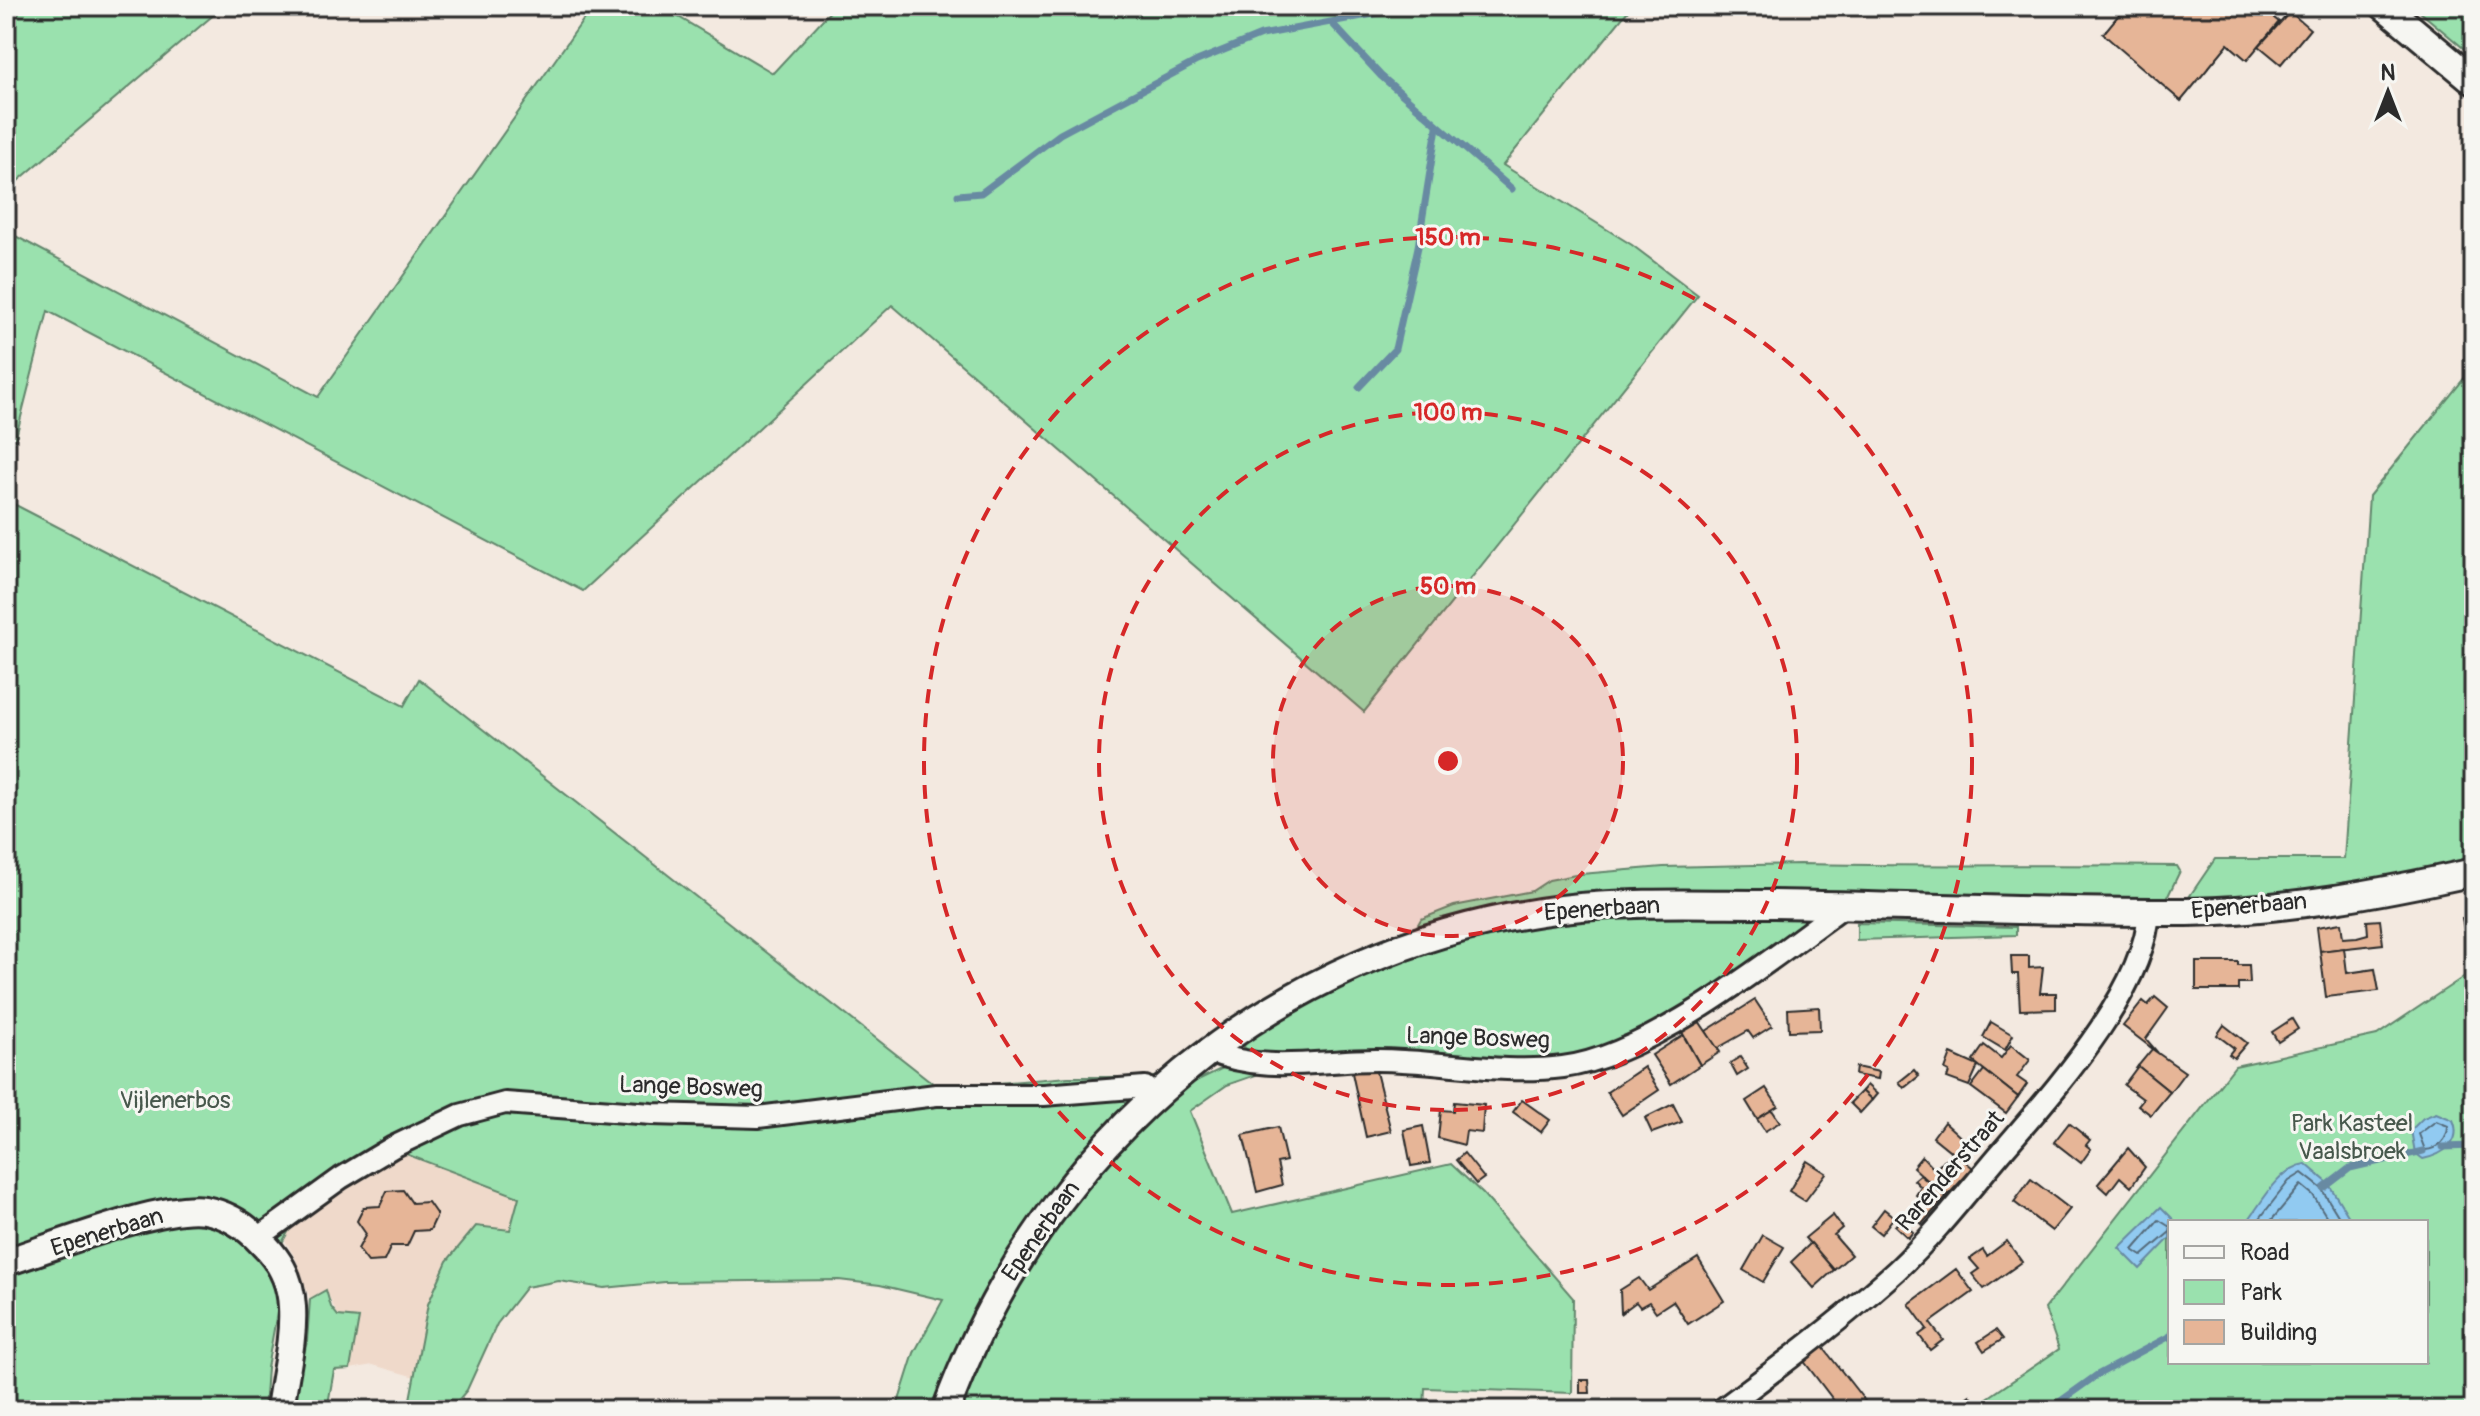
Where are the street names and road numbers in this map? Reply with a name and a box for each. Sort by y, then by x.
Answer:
street label: Epenerbaan [2190,886,2308,926]
street label: Epenerbaan [1543,890,1661,928]
street label: Lange Bosweg [1406,1021,1550,1055]
street label: Lange Bosweg [619,1070,763,1104]
street label: Rarenderstraat [1890,1104,2011,1237]
street label: Epenerbaan [996,1175,1086,1287]
street label: Epenerbaan [47,1201,167,1263]

